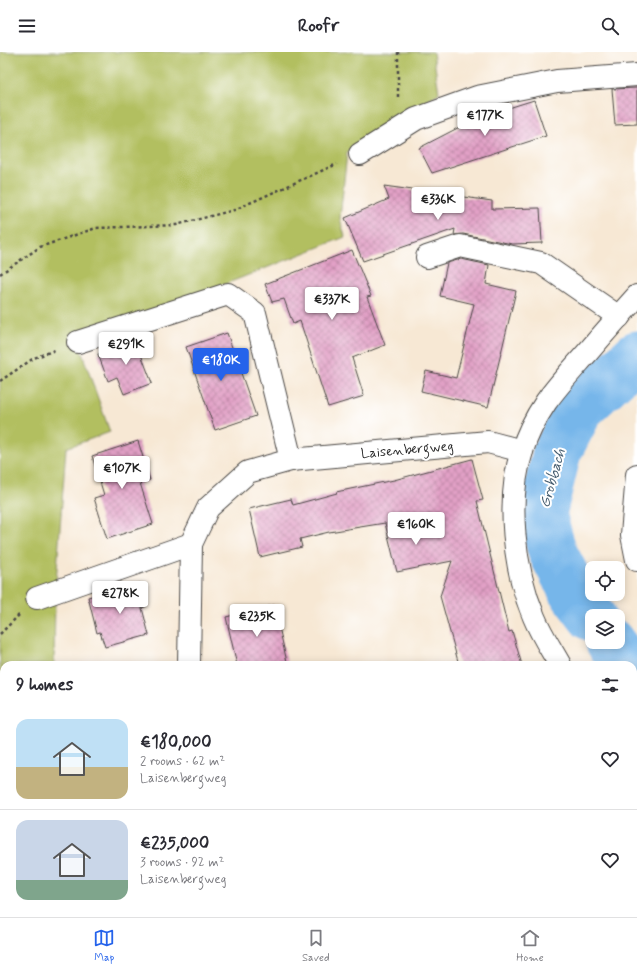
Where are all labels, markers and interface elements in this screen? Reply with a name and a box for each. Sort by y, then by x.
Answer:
text: Roofr [298,14,339,38]
icon: menu [16,15,38,37]
icon: search [599,15,621,37]
pin: €177K [457,103,513,137]
text: €177K [466,107,504,124]
pin: €336K [410,187,466,221]
text: €336K [420,191,456,208]
pin: €337K [304,287,360,321]
text: €337K [314,291,350,308]
pin: €291K [98,332,154,366]
text: €291K [108,336,144,353]
pin: €180K [193,348,249,382]
text: €180K [202,352,240,369]
street label: Laisenbergweg [360,437,454,465]
water label: Grobbach [535,446,571,510]
pin: €107K [94,456,150,490]
text: €107K [103,460,141,477]
pin: €160K [388,512,444,546]
text: €160K [397,516,435,533]
map controls [585,561,625,649]
button: locate [585,561,625,601]
pin: €278K [92,581,148,615]
text: €278K [101,585,139,602]
pin: €235K [229,604,285,638]
text: €235K [239,608,275,625]
button: layers [585,609,625,649]
text: 9 homes [16,674,73,696]
icon: filters [599,674,621,696]
text: €180,000 [140,731,211,753]
icon: home [48,735,96,783]
icon: heart [599,748,621,770]
text: 2 rooms · 62 m² [140,753,225,770]
text: Laisenbergweg [140,770,226,787]
text: €235,000 [140,832,209,854]
icon: home [48,836,96,884]
icon: heart [599,849,621,871]
text: 3 rooms · 92 m² [140,854,224,871]
text: Laisenbergweg [140,871,226,888]
tab: Map [93,927,115,965]
tab: Saved [302,927,330,965]
tab: Home [516,927,544,965]

